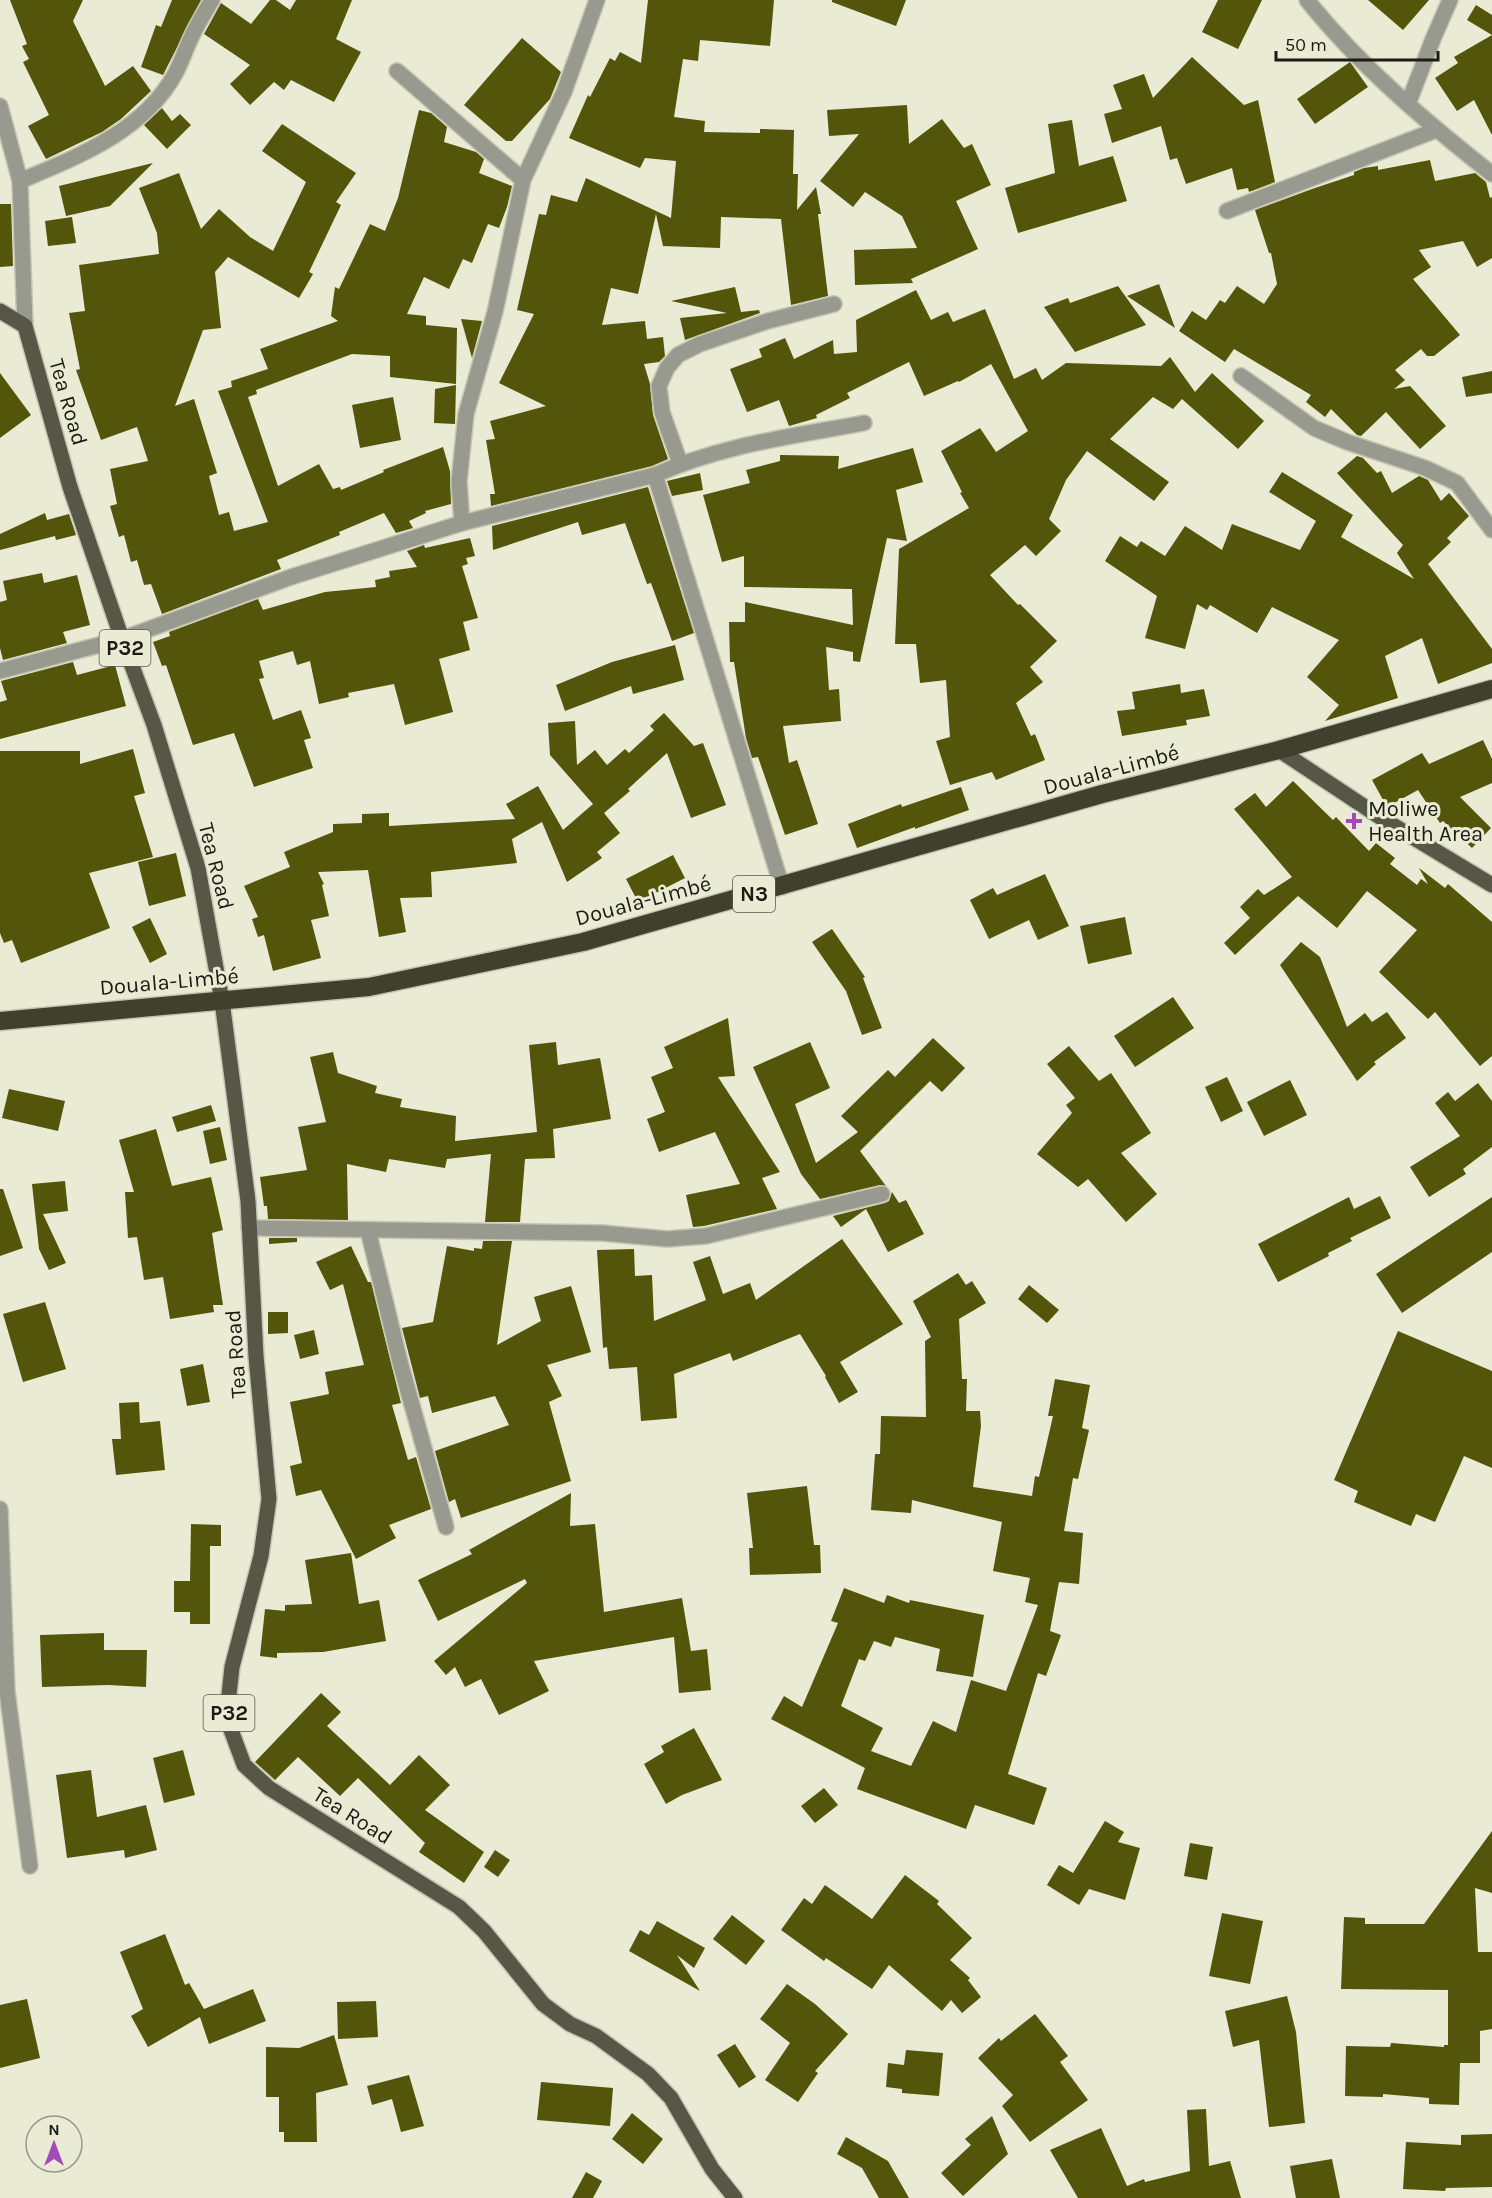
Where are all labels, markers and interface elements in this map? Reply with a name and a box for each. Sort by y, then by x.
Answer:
scale bar [1276,24,1438,62]
text: 50 m [1285,34,1327,56]
street label: Tea Road [43,356,93,448]
road number: P32 [100,630,150,666]
street label: Douala-Limbé [1040,739,1182,801]
place label: Moliwe Health Area [1368,796,1483,847]
marker: Moliwe Health Area [1345,812,1363,830]
street label: Tea Road [193,820,239,912]
street label: Douala-Limbé [572,870,714,932]
road number: N3 [733,876,775,912]
street label: Douala-Limbé [98,963,240,1001]
street label: Tea Road [220,1309,252,1399]
road number: P32 [204,1695,254,1731]
street label: Tea Road [308,1781,397,1850]
north arrow [24,2114,84,2174]
text: N [48,2120,60,2139]

